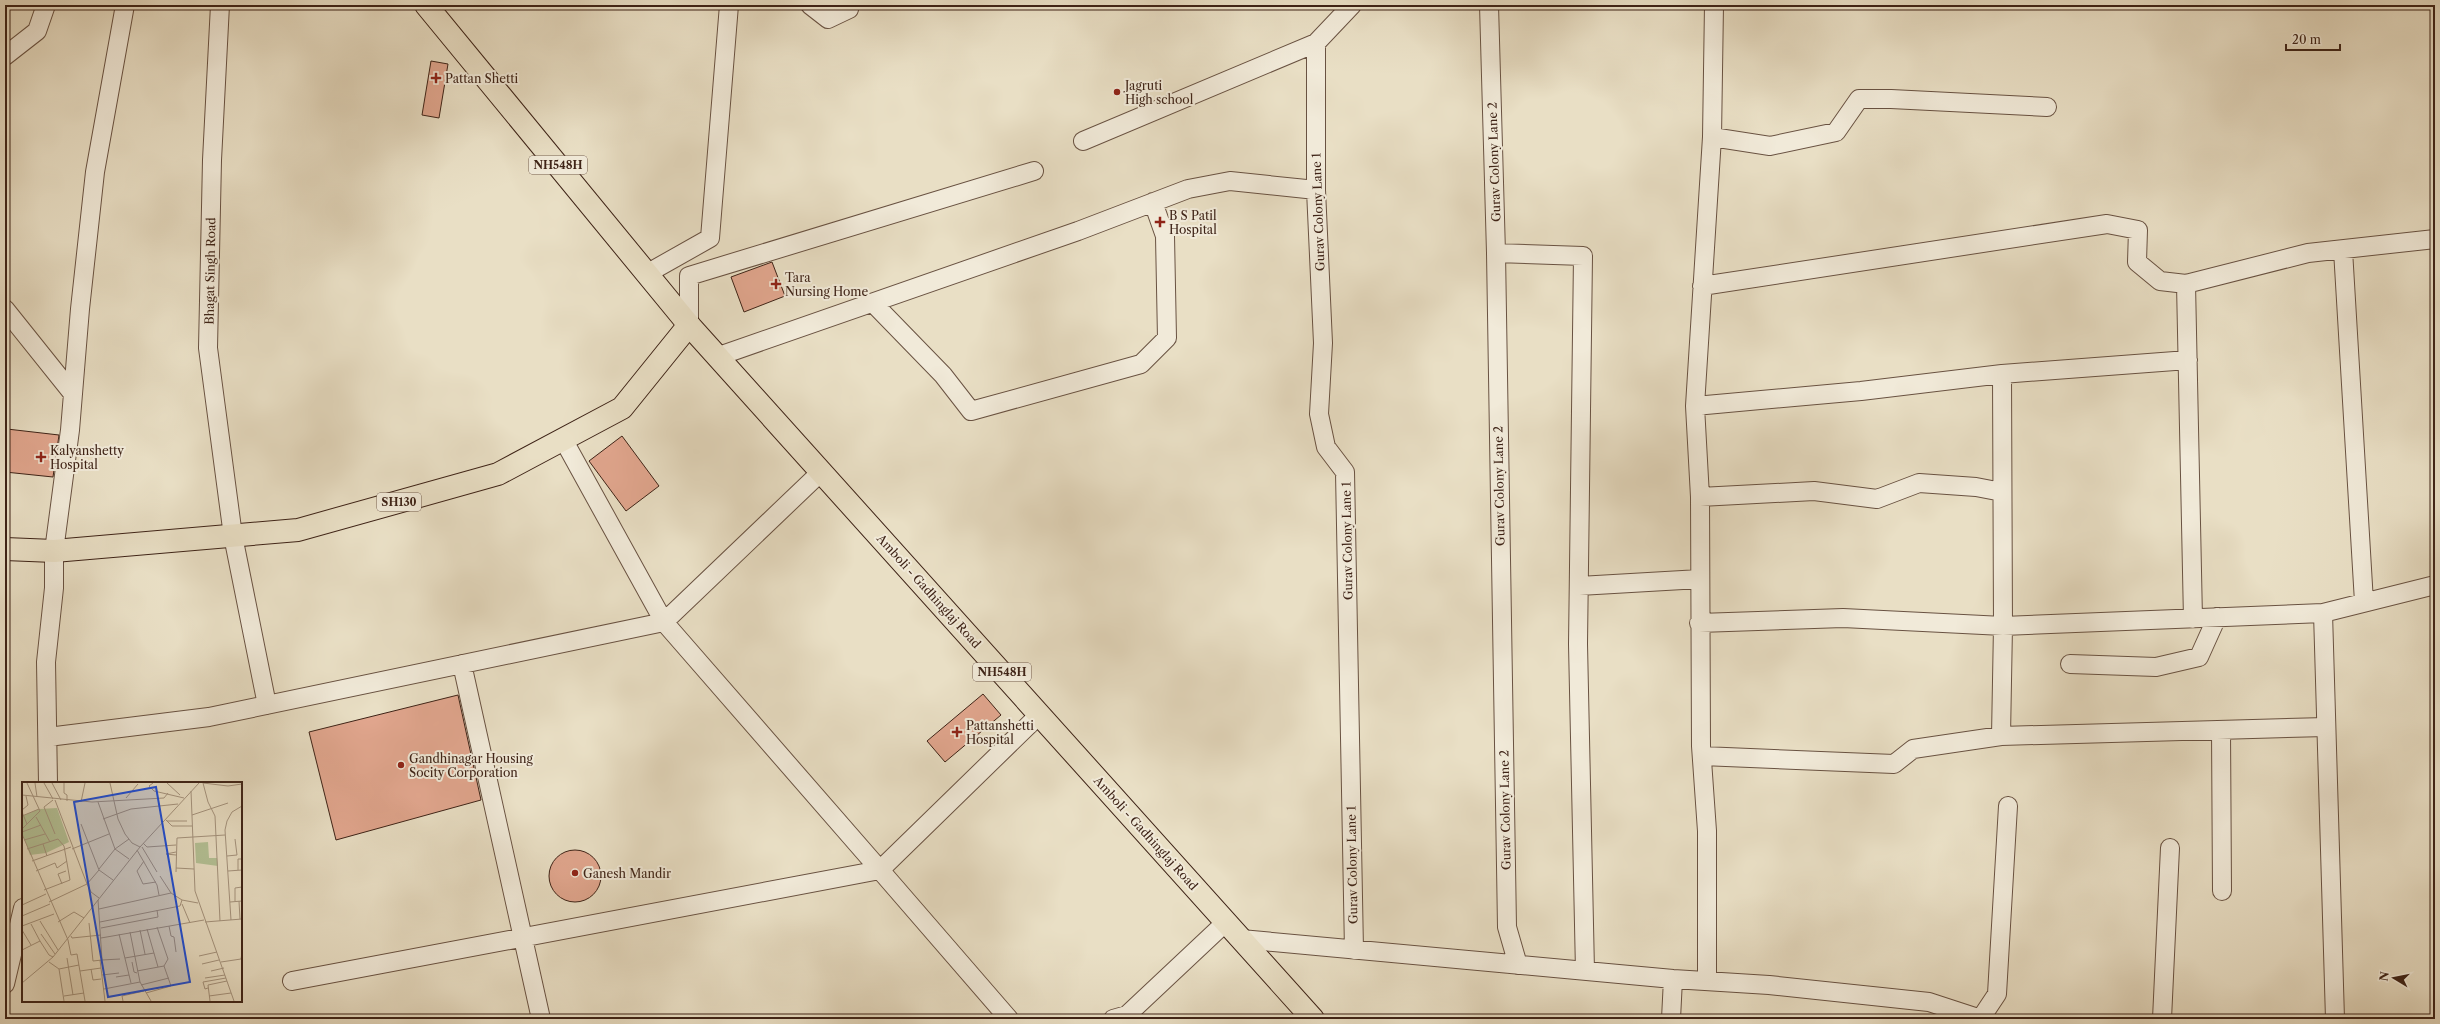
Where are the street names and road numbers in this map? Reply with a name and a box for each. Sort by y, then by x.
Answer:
street label: Gurav Colony Lane 2 [1484,102,1504,222]
street label: Gurav Colony Lane 1 [1308,153,1328,271]
road number: NH548H [529,156,587,174]
street label: Bhagat Singh Road [202,217,218,325]
street label: Gurav Colony Lane 2 [1490,426,1508,546]
street label: Gurav Colony Lane 1 [1338,482,1356,600]
road number: SH130 [377,493,421,511]
street label: Amboli - Gadhinglaj Road [873,530,985,652]
road number: NH548H [973,663,1031,681]
street label: Gurav Colony Lane 2 [1496,750,1514,870]
street label: Amboli - Gadhinglaj Road [1090,772,1202,894]
street label: Gurav Colony Lane 1 [1343,806,1361,924]

